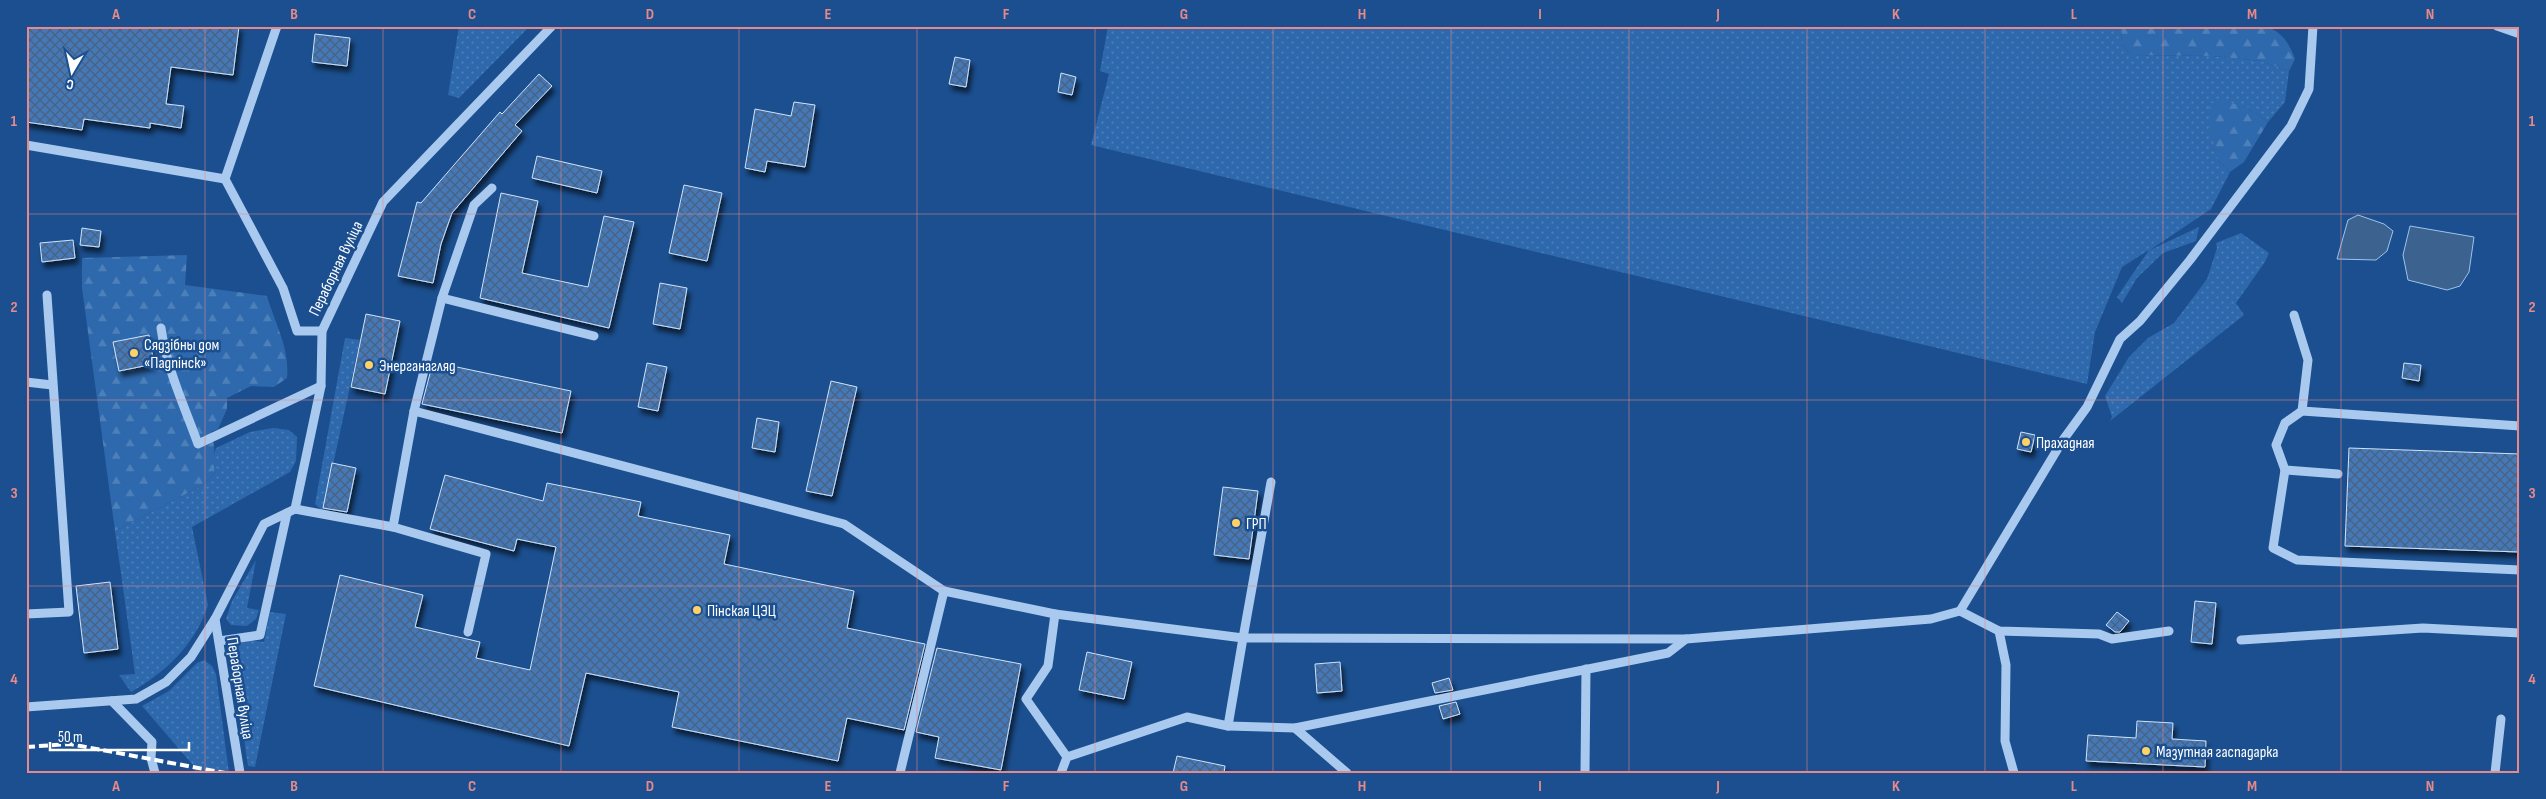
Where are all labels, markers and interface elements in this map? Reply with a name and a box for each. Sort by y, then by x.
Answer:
text: A [111,5,120,24]
text: B [290,5,298,24]
text: C [468,5,476,24]
text: D [646,5,654,24]
text: E [825,5,832,24]
text: F [1003,5,1010,24]
text: G [1180,5,1188,24]
text: H [1358,5,1366,24]
text: I [1538,5,1542,24]
text: J [1715,5,1720,24]
text: K [1892,5,1900,24]
text: L [2071,5,2078,24]
text: M [2247,5,2257,24]
text: N [2426,5,2434,24]
north arrow [48,48,98,98]
text: С [65,75,75,93]
text: 1 [11,112,18,131]
text: 1 [2529,112,2536,131]
street label: Пераборная вуліца [305,218,368,319]
text: 2 [10,298,18,317]
text: 2 [2528,298,2536,317]
place label: Сядзібны дом «Падпінск» [144,336,219,373]
marker: Сядзібны дом «Падпінск» [128,347,140,359]
place label: Энерганагляд [379,357,456,376]
marker: Энерганагляд [363,359,375,371]
place label: Прахадная [2036,434,2095,453]
marker: Прахадная [2020,436,2032,448]
text: 3 [10,484,18,503]
text: 3 [2528,484,2536,503]
place label: ГРП [1246,515,1267,534]
marker: ГРП [1230,517,1242,529]
place label: Пінская ЦЭЦ [707,602,776,621]
marker: Пінская ЦЭЦ [691,604,703,616]
street label: Пераборная вуліца [222,636,257,741]
text: 4 [10,670,18,689]
text: 4 [2528,670,2536,689]
scale bar [50,719,189,751]
text: 50 m [58,728,83,747]
place label: Мазутная гаспадарка [2156,743,2278,762]
marker: Мазутная гаспадарка [2140,745,2152,757]
text: A [111,777,120,796]
text: B [290,777,298,796]
text: C [468,777,476,796]
text: D [646,777,654,796]
text: E [825,777,832,796]
text: F [1003,777,1010,796]
text: G [1180,777,1188,796]
text: H [1358,777,1366,796]
text: I [1538,777,1542,796]
text: J [1715,777,1720,796]
text: K [1892,777,1900,796]
text: L [2071,777,2078,796]
text: M [2247,777,2257,796]
text: N [2426,777,2434,796]

